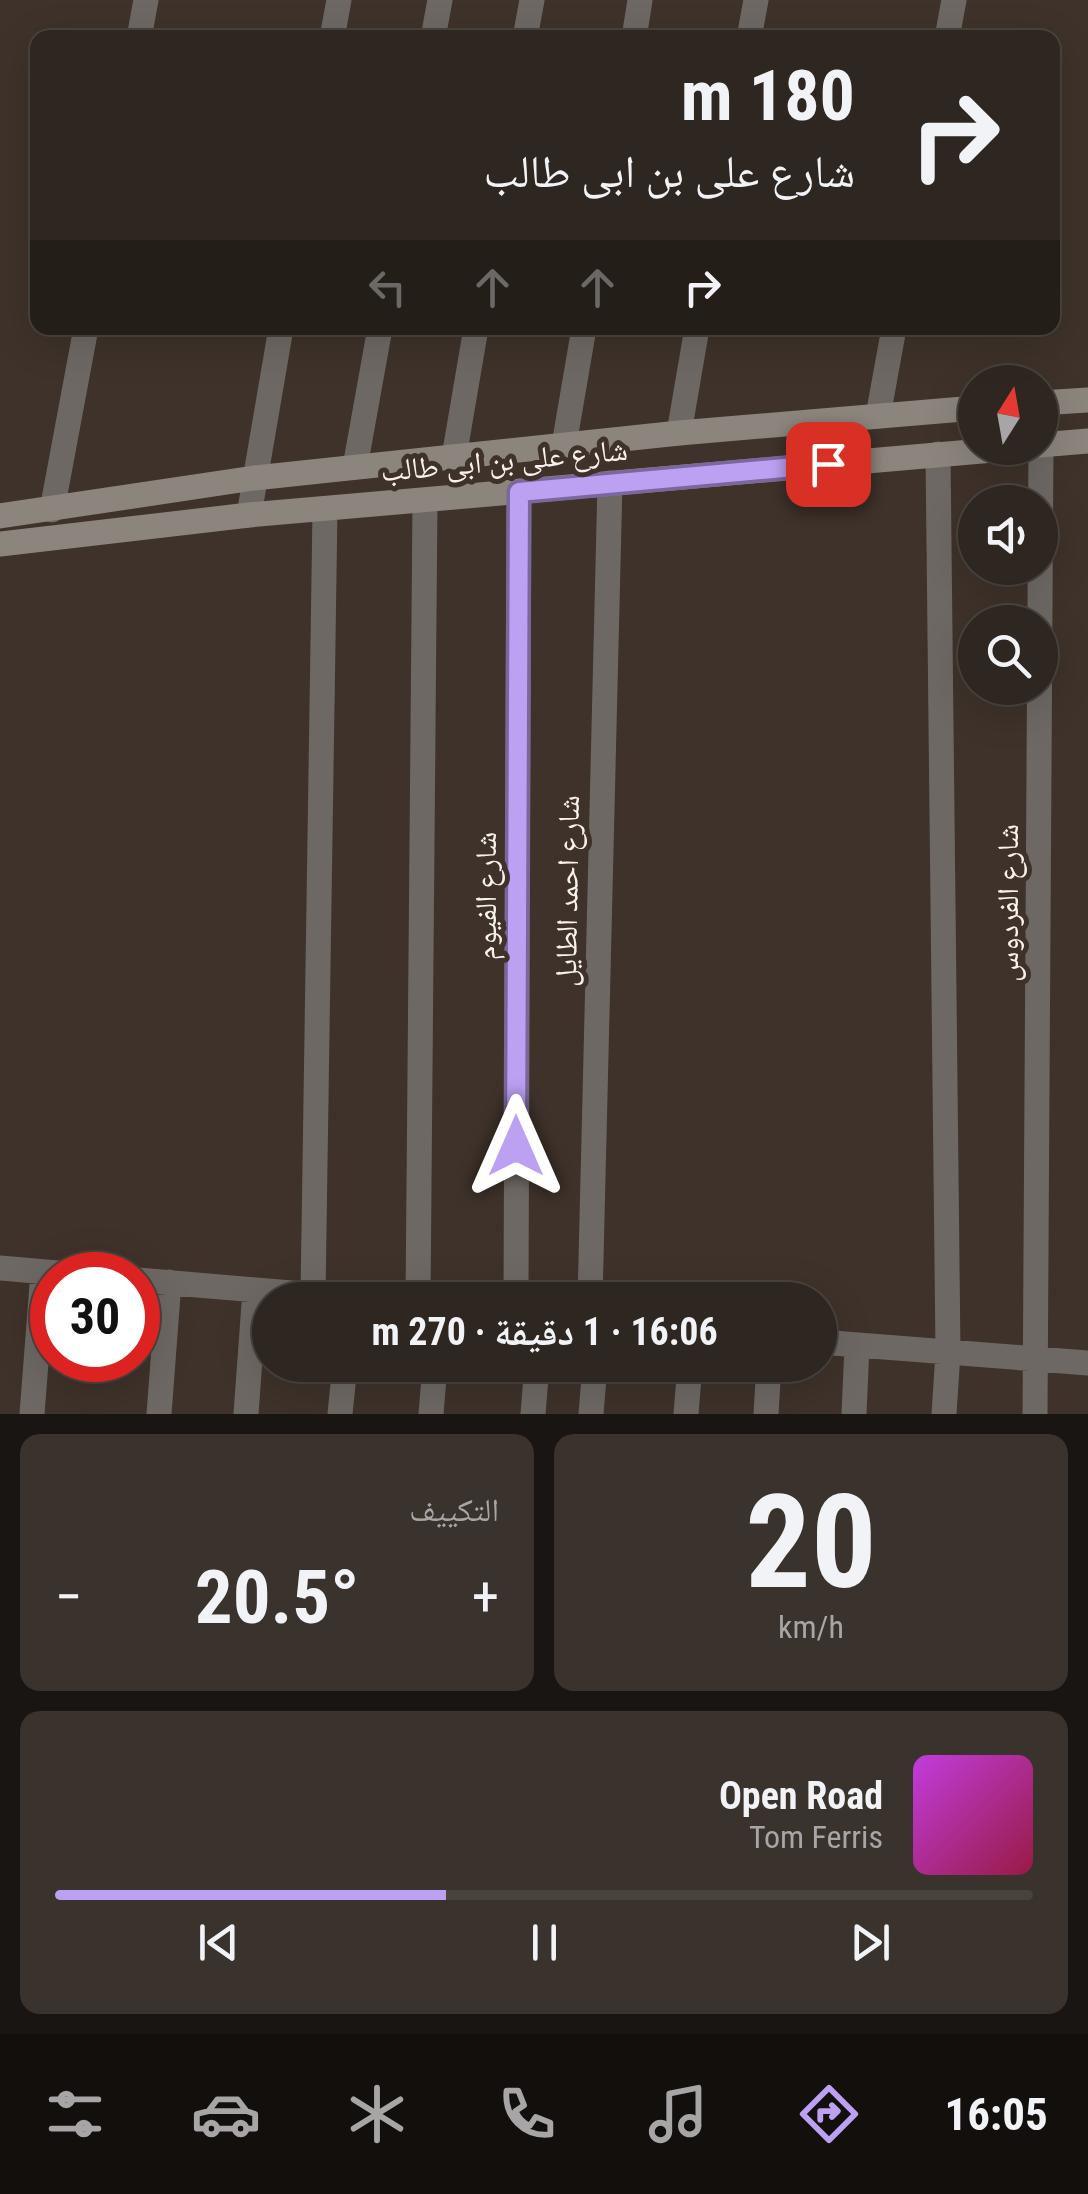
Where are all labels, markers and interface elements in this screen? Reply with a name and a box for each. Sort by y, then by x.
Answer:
text: 180 m [681,55,855,137]
icon: right [890,70,1020,200]
text: شارع على بن ابى طالب [483,145,855,198]
icon: left [360,260,415,315]
icon: ahead [465,260,520,315]
icon: ahead [570,260,625,315]
icon: right [675,260,730,315]
north arrow [958,365,1058,465]
map controls [958,365,1058,705]
pin [786,422,871,507]
street label: شارع على بن ابى طالب [379,432,629,490]
icon: arrive [801,437,856,492]
button: sound [958,485,1058,585]
button: search [958,605,1058,705]
street label: شارع احمد الطايل [548,795,588,987]
street label: شارع الفردوس [990,824,1027,982]
street label: شارع الفيوم [468,832,505,960]
position arrow [464,1094,568,1198]
speed limit sign: 30 [30,1252,160,1382]
text: 16:06 · 1 دقيقة · 270 m [371,1310,718,1354]
text: 20 [745,1466,877,1619]
text: التكييف [409,1491,499,1529]
text: 20.5° [195,1553,359,1641]
text: − [55,1565,83,1629]
text: + [472,1565,499,1629]
text: km/h [778,1608,844,1646]
text: Open Road [719,1774,883,1818]
text: Tom Ferris [749,1818,883,1856]
icon: previous [191,1915,246,1970]
icon: pause [517,1915,572,1970]
icon: next [843,1915,898,1970]
icon: filters [40,2079,110,2149]
icon: car [191,2079,261,2149]
icon: climate [342,2079,412,2149]
icon: phone [492,2079,562,2149]
icon: music [643,2079,713,2149]
icon: directions [794,2079,864,2149]
text: 16:05 [944,2088,1048,2141]

